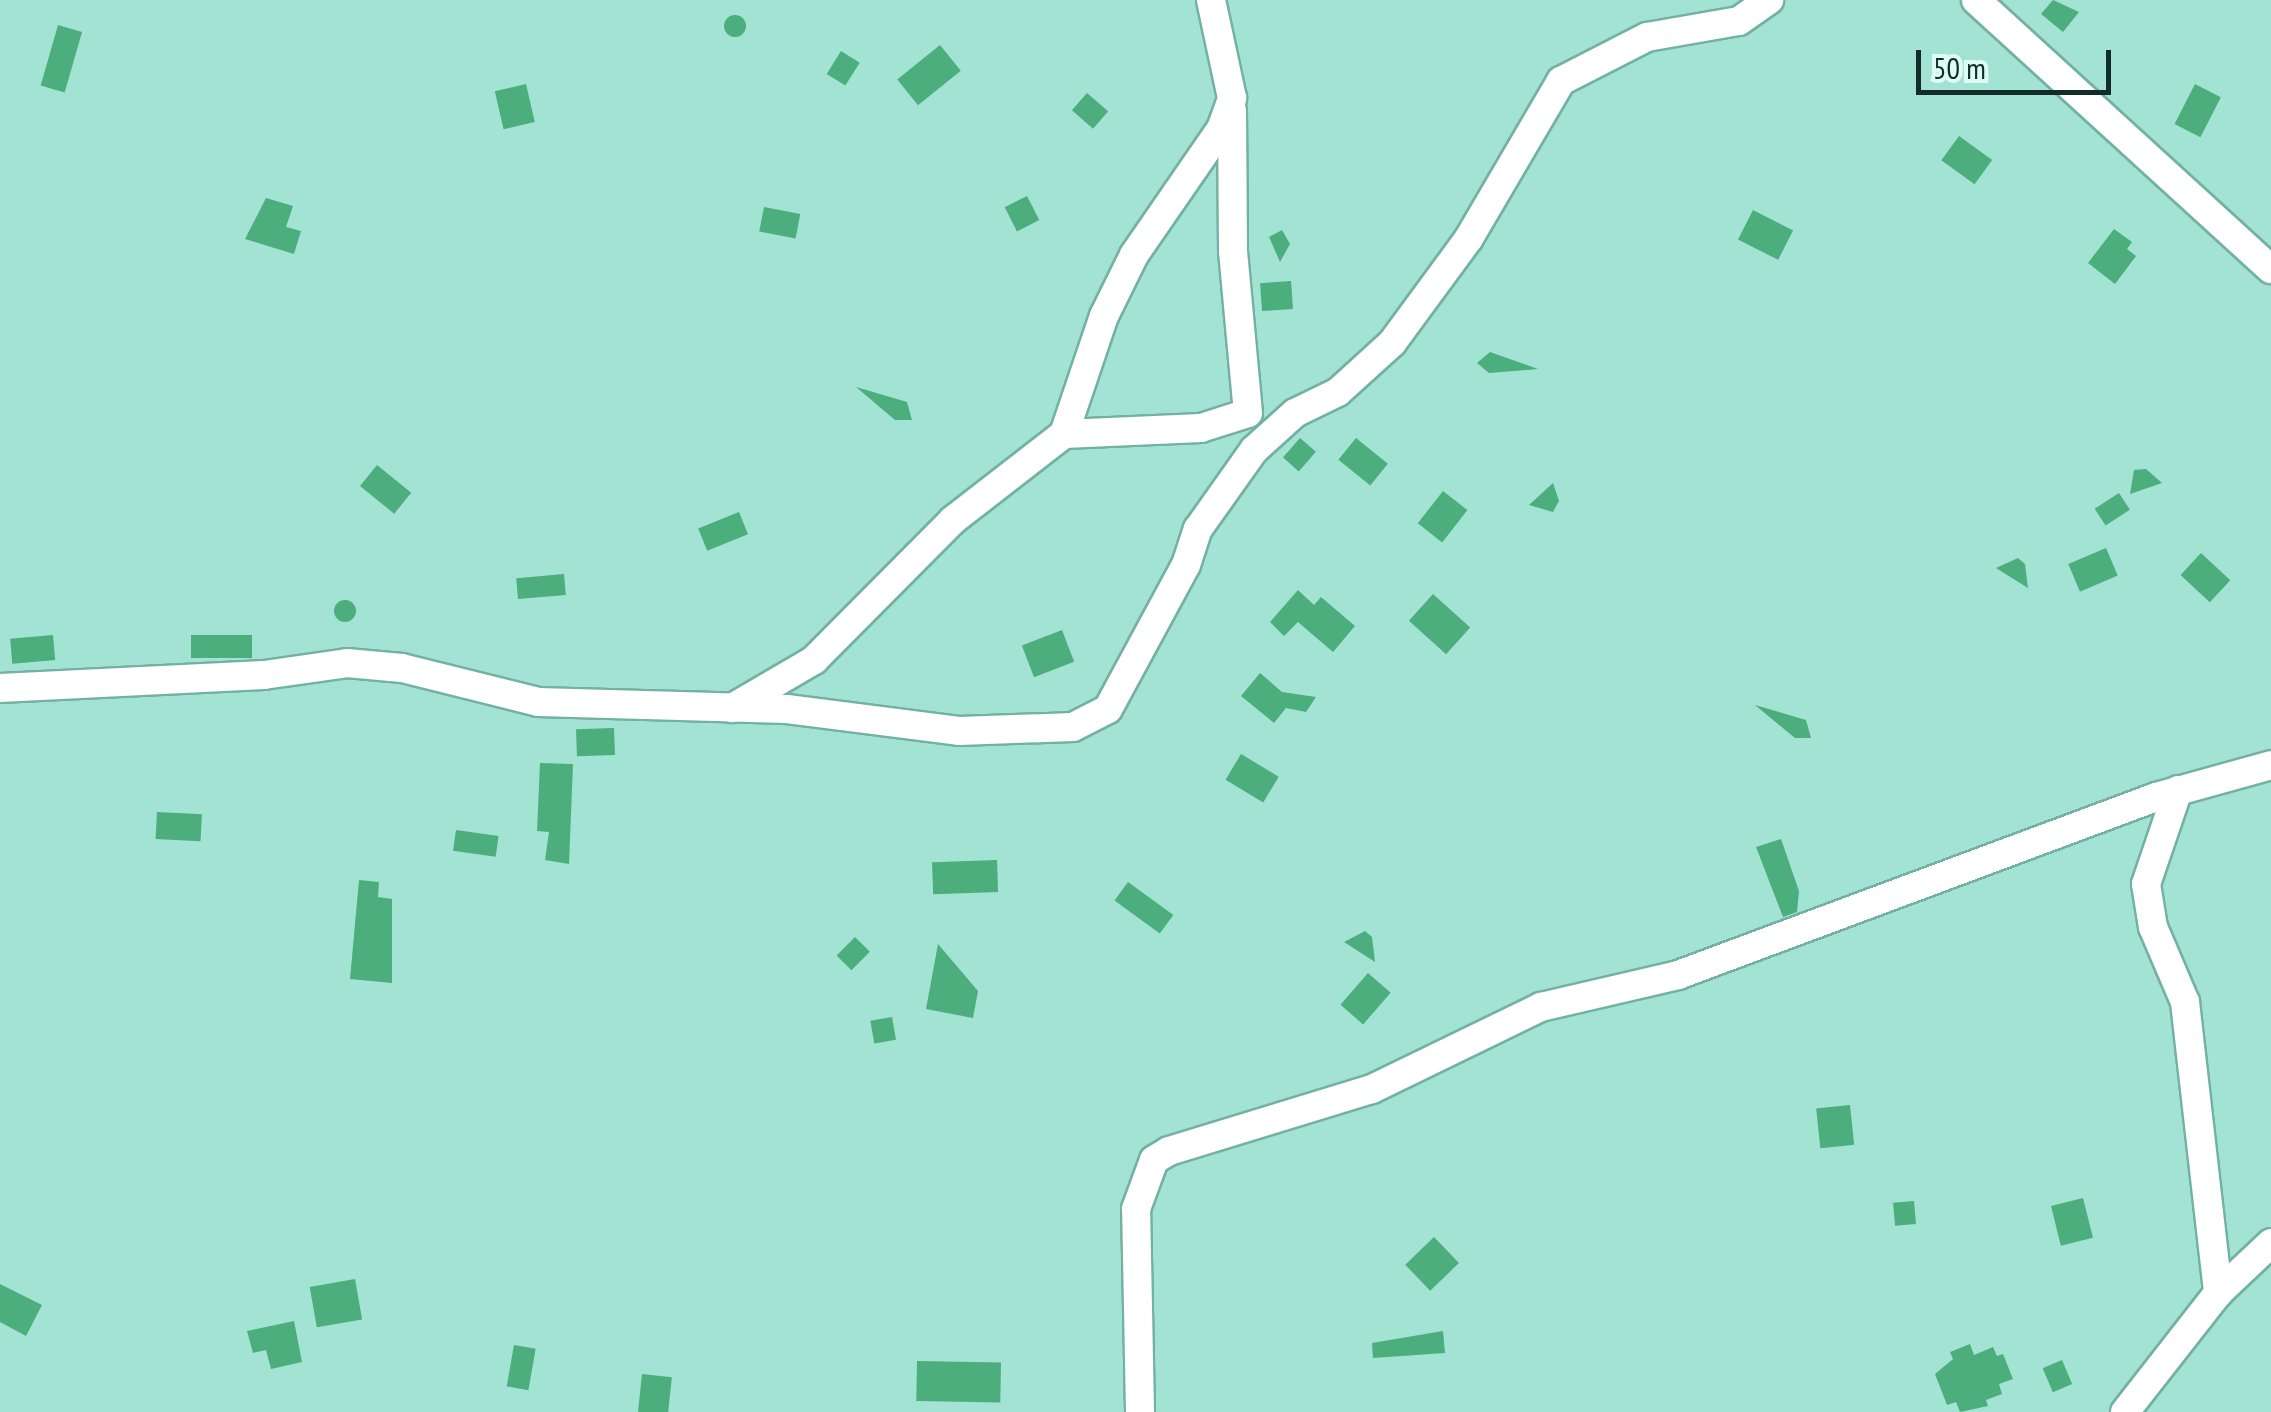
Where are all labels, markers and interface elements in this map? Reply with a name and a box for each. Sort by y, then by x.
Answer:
scale bar [1921,30,2116,92]
text: 50 m [1933,48,1986,87]

